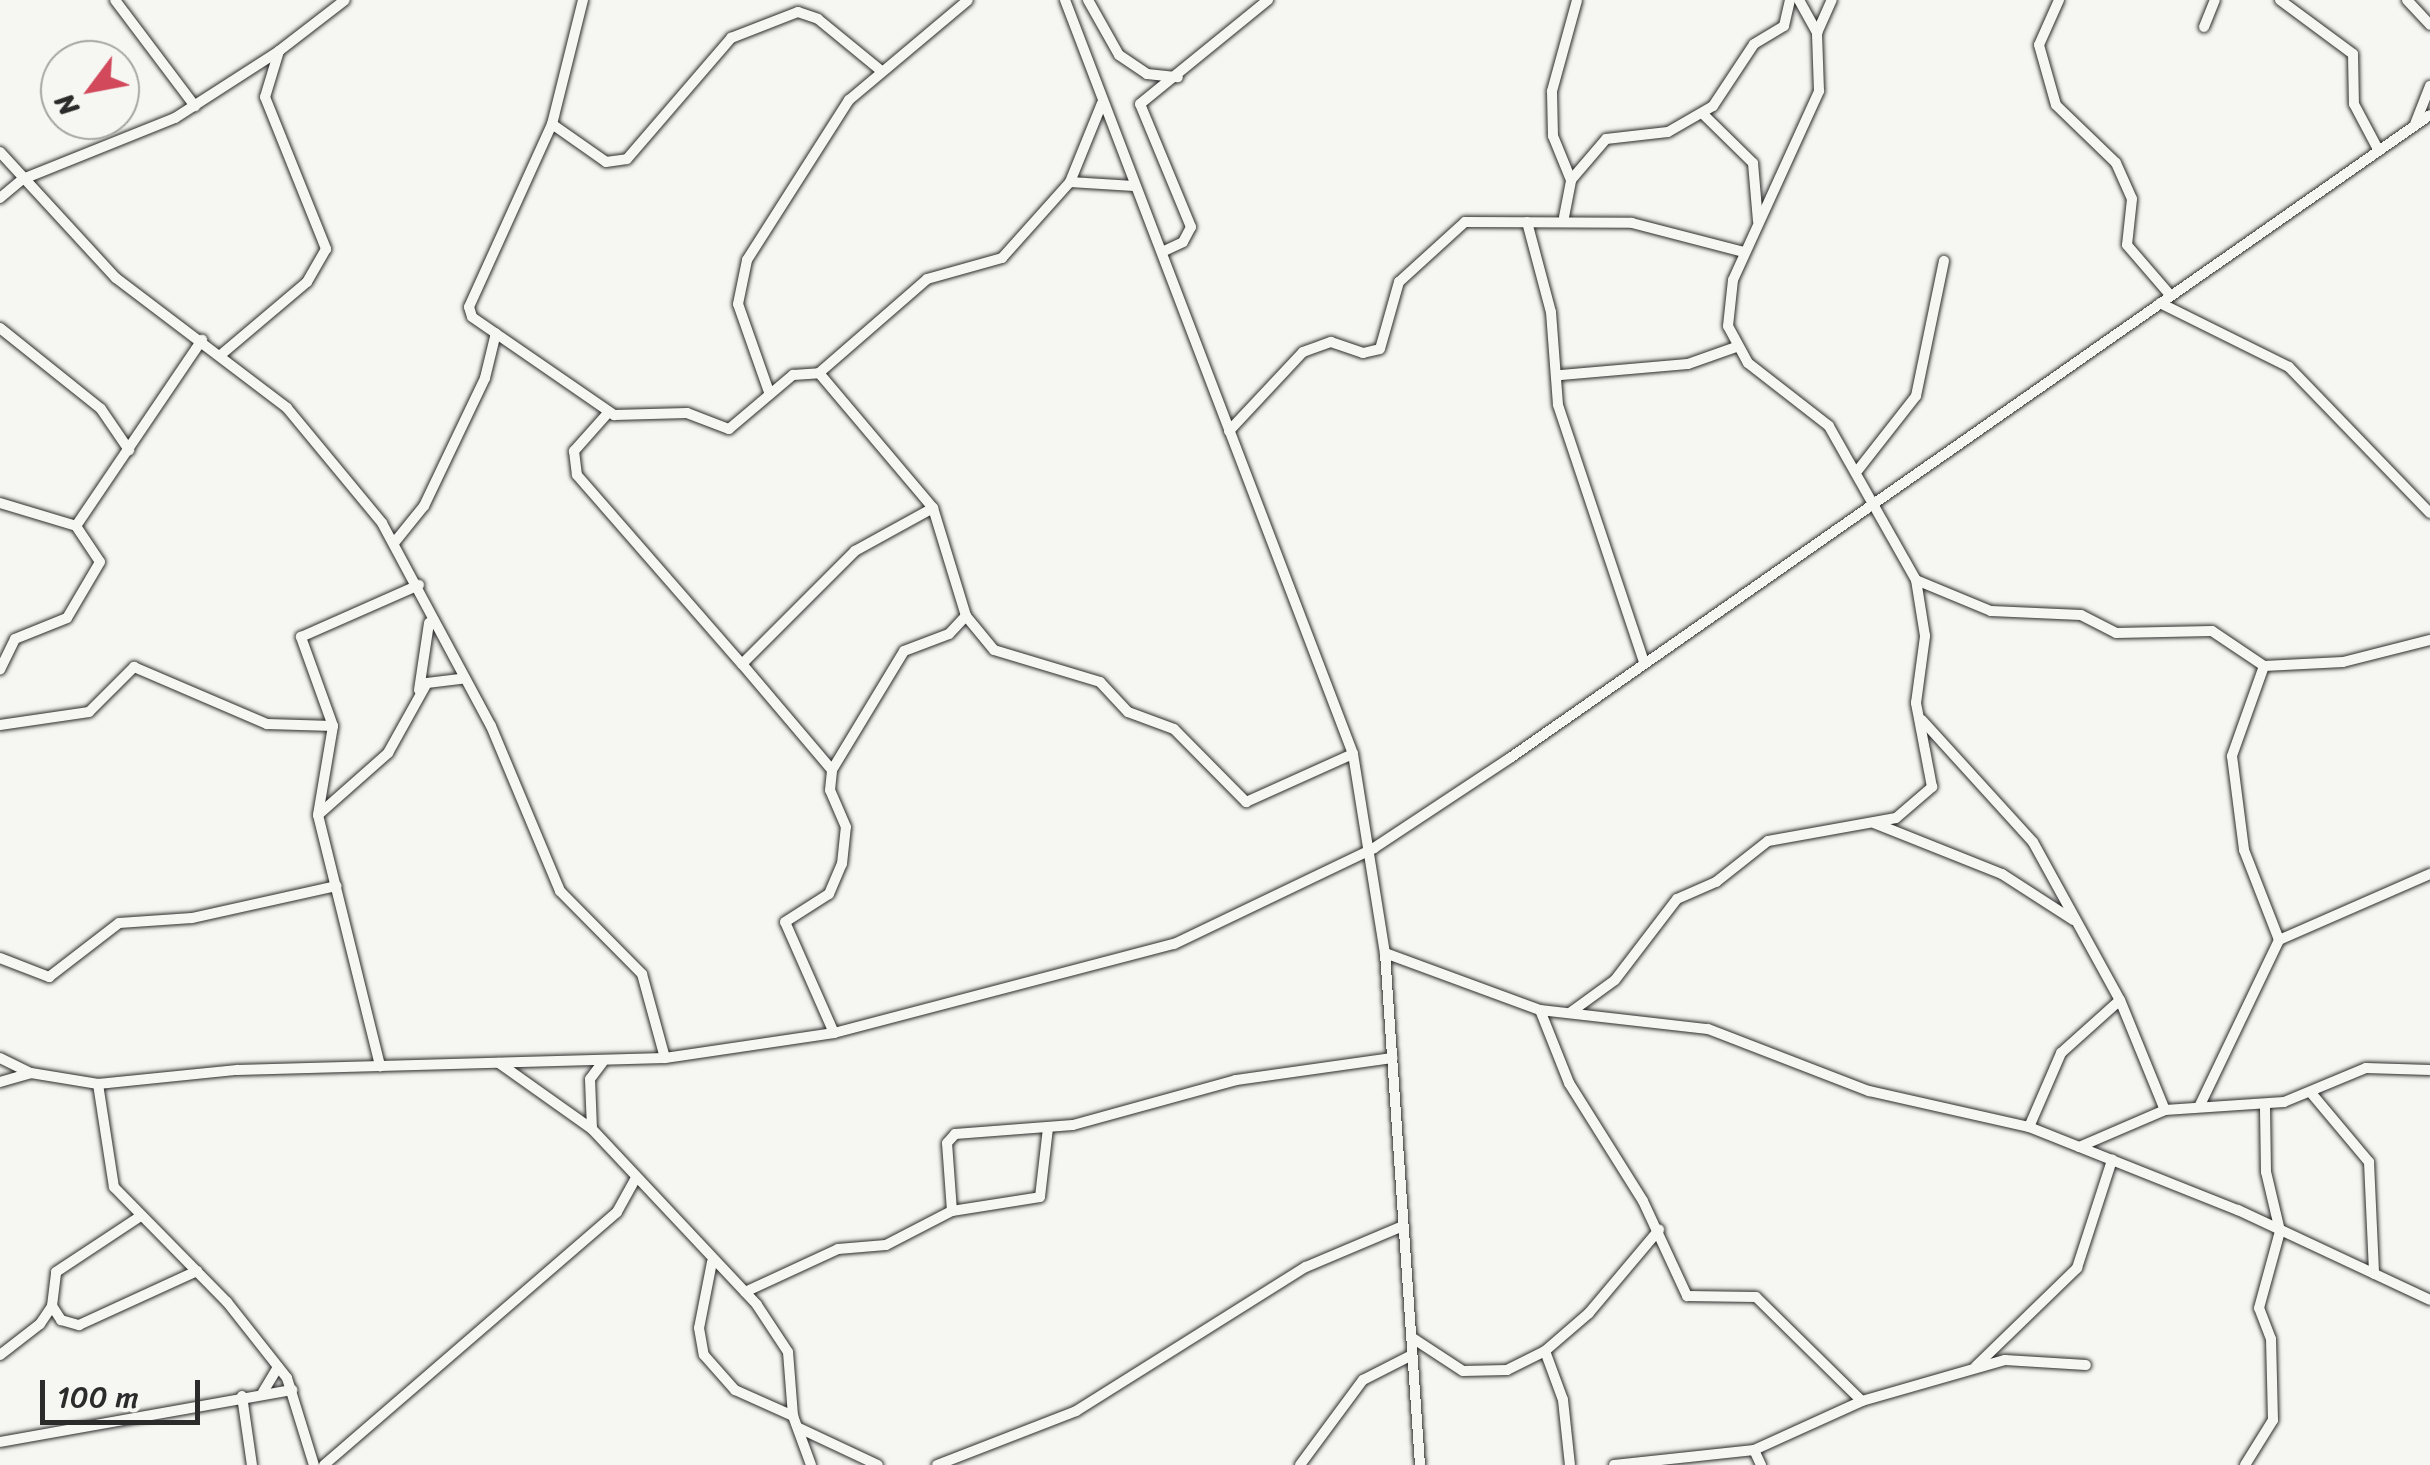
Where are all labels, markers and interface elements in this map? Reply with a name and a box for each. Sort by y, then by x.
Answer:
north arrow [40,40,140,140]
text: N [40,84,92,126]
scale bar [45,1360,205,1422]
text: 100 m [57,1370,139,1424]

